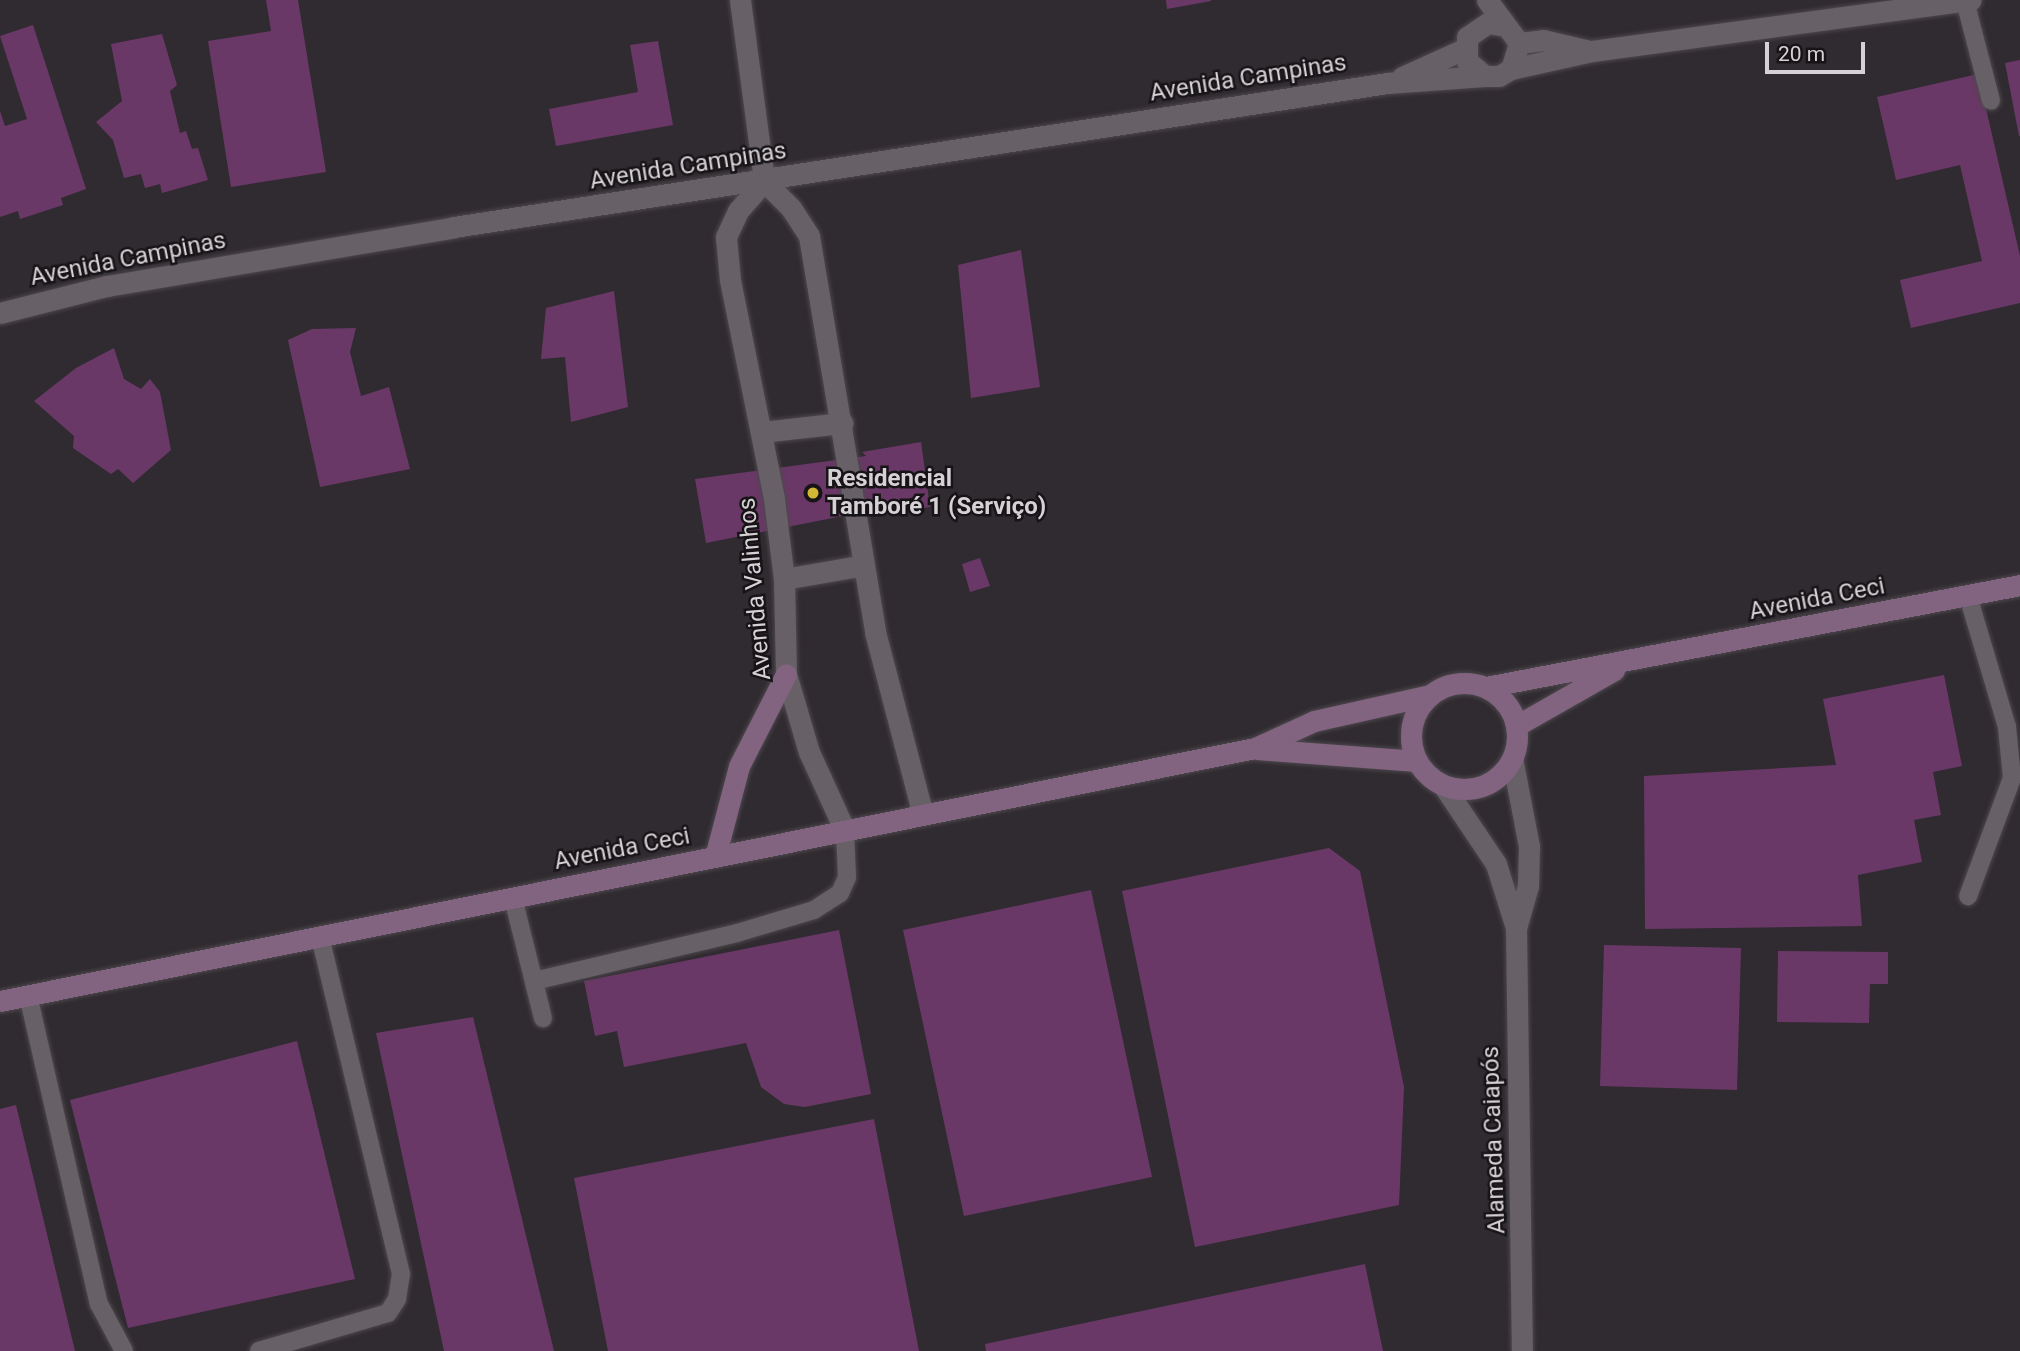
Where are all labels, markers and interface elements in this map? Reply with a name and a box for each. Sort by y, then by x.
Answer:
scale bar [1768,28,1868,72]
text: 20 m [1778,42,1825,66]
street label: Avenida Campinas [1148,48,1348,108]
street label: Avenida Campinas [588,136,788,196]
street label: Avenida Campinas [28,226,228,292]
place label: Residencial Tamboré 1 (Serviço) [827,465,1046,521]
marker: Residencial Tamboré 1 (Serviço) [805,485,821,501]
street label: Avenida Valinhos [733,497,777,681]
street label: Avenida Ceci [1747,572,1887,626]
street label: Avenida Ceci [552,822,692,876]
street label: Alameda Caiapós [1476,1046,1512,1234]

